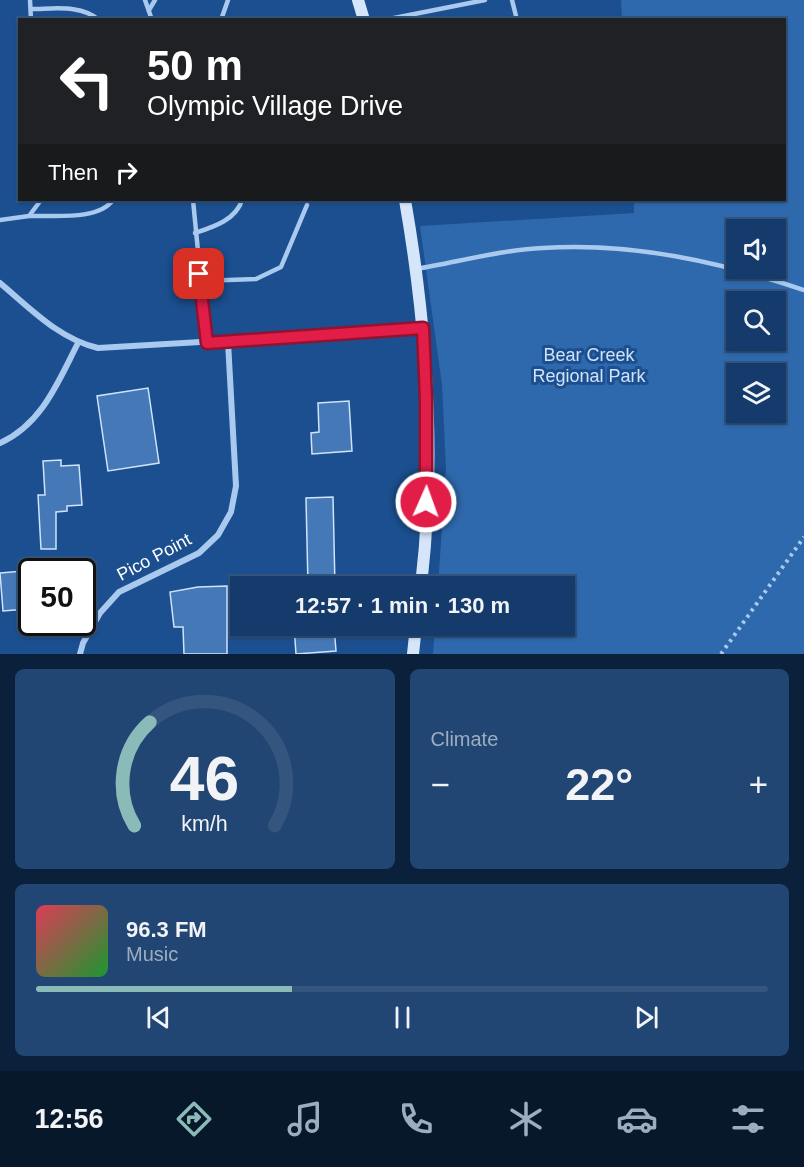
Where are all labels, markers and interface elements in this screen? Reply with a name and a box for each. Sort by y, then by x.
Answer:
icon: left [48,42,126,120]
text: 50 m [147,42,243,89]
text: Olympic Village Drive [147,91,403,121]
icon: right [110,156,143,189]
text: Then [48,160,98,185]
map controls [726,219,786,423]
button: sound [726,219,786,279]
pin [173,248,224,299]
icon: arrive [182,257,215,290]
button: search [726,291,786,351]
park label: Bear Creek Regional Park [532,345,647,386]
button: layers [726,363,786,423]
position arrow [394,470,458,534]
street label: Pico Point [114,529,194,585]
speed limit sign: 50 [18,558,96,636]
text: 12:57 · 1 min · 130 m [295,593,510,618]
text: Climate [431,728,498,750]
text: 46 [170,744,239,813]
text: 22° [565,759,633,810]
text: − [431,766,450,803]
text: + [749,766,768,803]
text: km/h [182,812,228,836]
text: 96.3 FM [126,917,207,942]
text: Music [126,943,178,965]
icon: previous [142,1001,175,1034]
icon: pause [386,1001,419,1034]
icon: next [630,1001,663,1034]
icon: directions [173,1098,215,1140]
icon: music [284,1098,326,1140]
icon: phone [395,1098,437,1140]
icon: climate [505,1098,547,1140]
icon: car [616,1098,658,1140]
icon: filters [727,1098,769,1140]
text: 12:56 [34,1104,104,1134]

